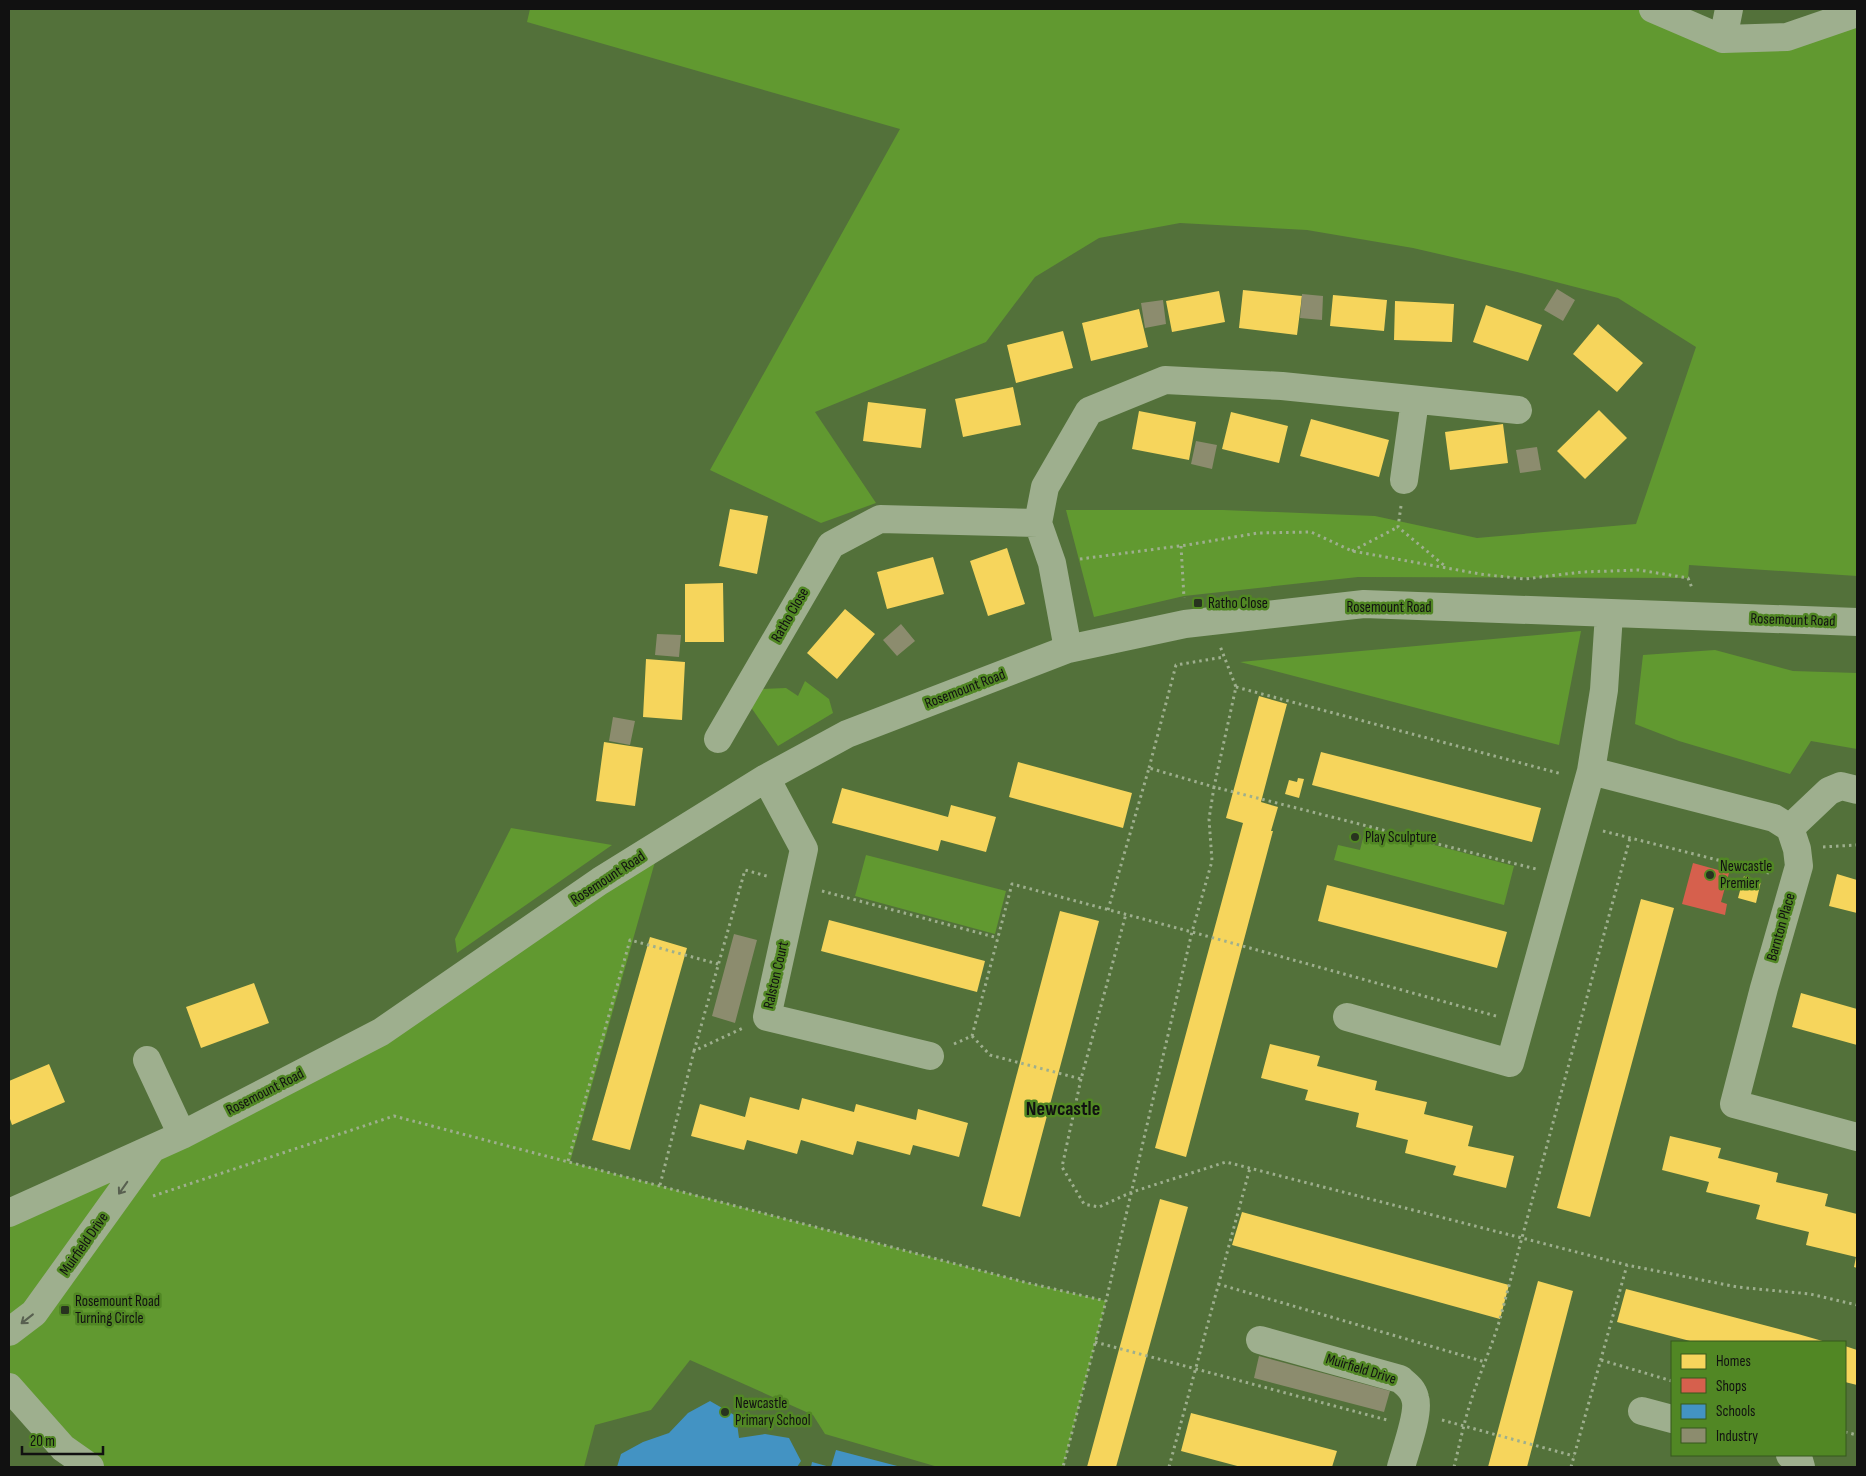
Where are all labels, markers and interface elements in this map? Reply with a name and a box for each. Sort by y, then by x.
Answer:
street label: Ratho Close [767,584,813,646]
place label: Ratho Close [1208,594,1268,613]
marker: Ratho Close [1192,597,1204,609]
street label: Rosemount Road [1347,598,1432,617]
street label: Rosemount Road [1750,609,1836,631]
street label: Rosemount Road [922,665,1008,713]
place label: Play Sculpture [1365,828,1437,847]
marker: Play Sculpture [1349,831,1361,843]
street label: Rosemount Road [567,847,649,909]
place label: Newcastle Premier [1720,857,1772,893]
marker: Newcastle Premier [1704,869,1716,881]
street label: Barnton Place [1762,891,1800,963]
street label: Ralston Court [759,939,793,1011]
street label: Rosemount Road [223,1064,307,1120]
district label: Newcastle [1026,1097,1100,1121]
one-way arrow [118,1181,128,1195]
street label: Muirfield Drive [55,1209,113,1279]
place label: Rosemount Road Turning Circle [75,1292,160,1328]
marker: Rosemount Road Turning Circle [59,1304,71,1316]
one-way arrow [21,1313,34,1324]
legend [1671,1341,1846,1456]
street label: Muirfield Drive [1323,1349,1399,1389]
text: Homes [1716,1352,1751,1371]
text: Shops [1716,1377,1747,1396]
place label: Newcastle Primary School [735,1394,811,1430]
text: Schools [1716,1402,1755,1421]
marker: Newcastle Primary School [719,1406,731,1418]
scale bar [22,1424,104,1456]
text: Industry [1716,1427,1758,1446]
text: 20 m [30,1432,55,1451]

